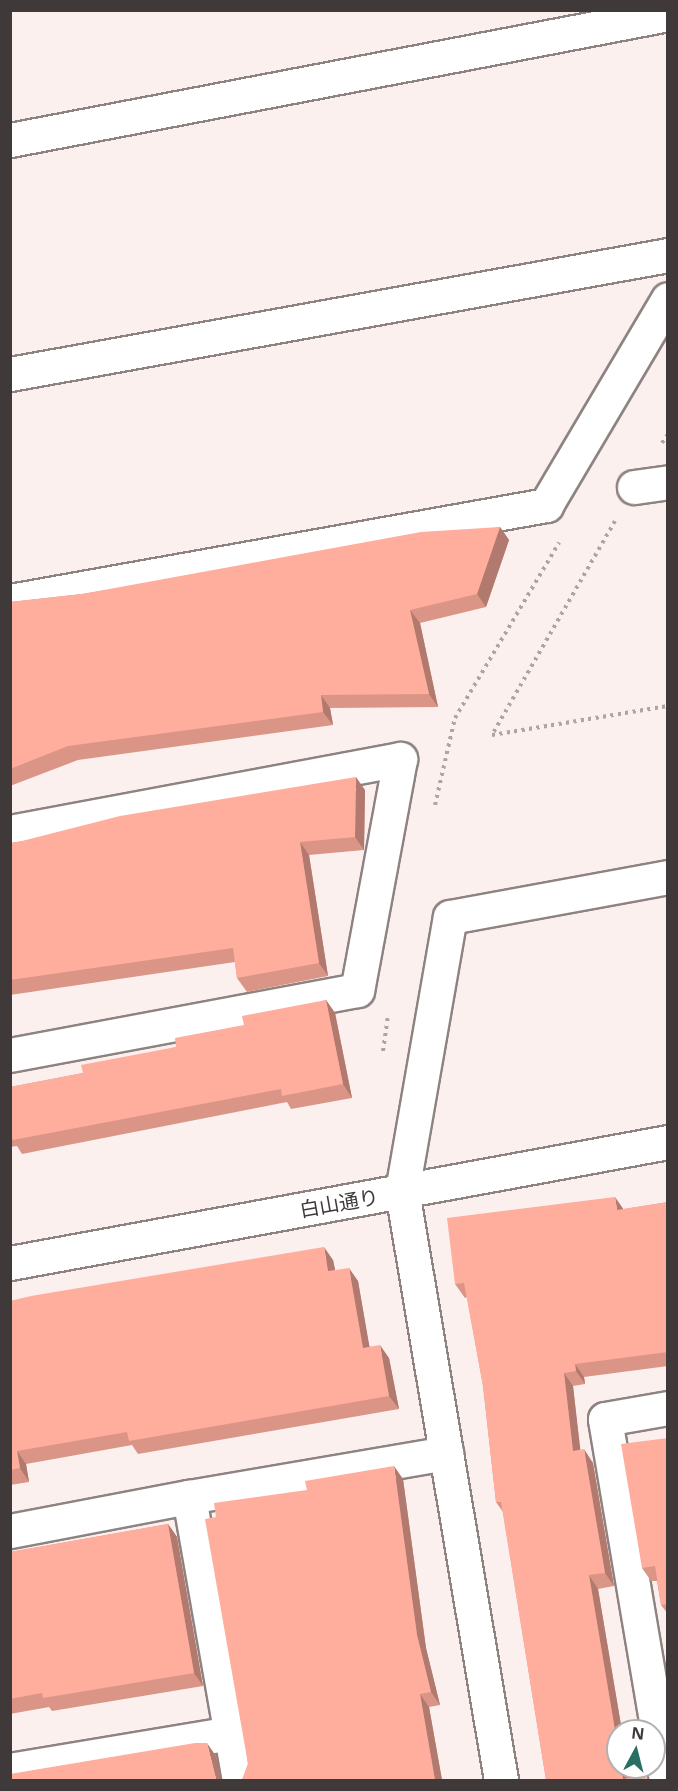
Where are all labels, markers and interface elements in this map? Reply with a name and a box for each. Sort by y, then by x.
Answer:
street label: 白山通り [298,1184,380,1222]
north arrow [606,1719,666,1779]
text: N [630,1721,646,1745]

